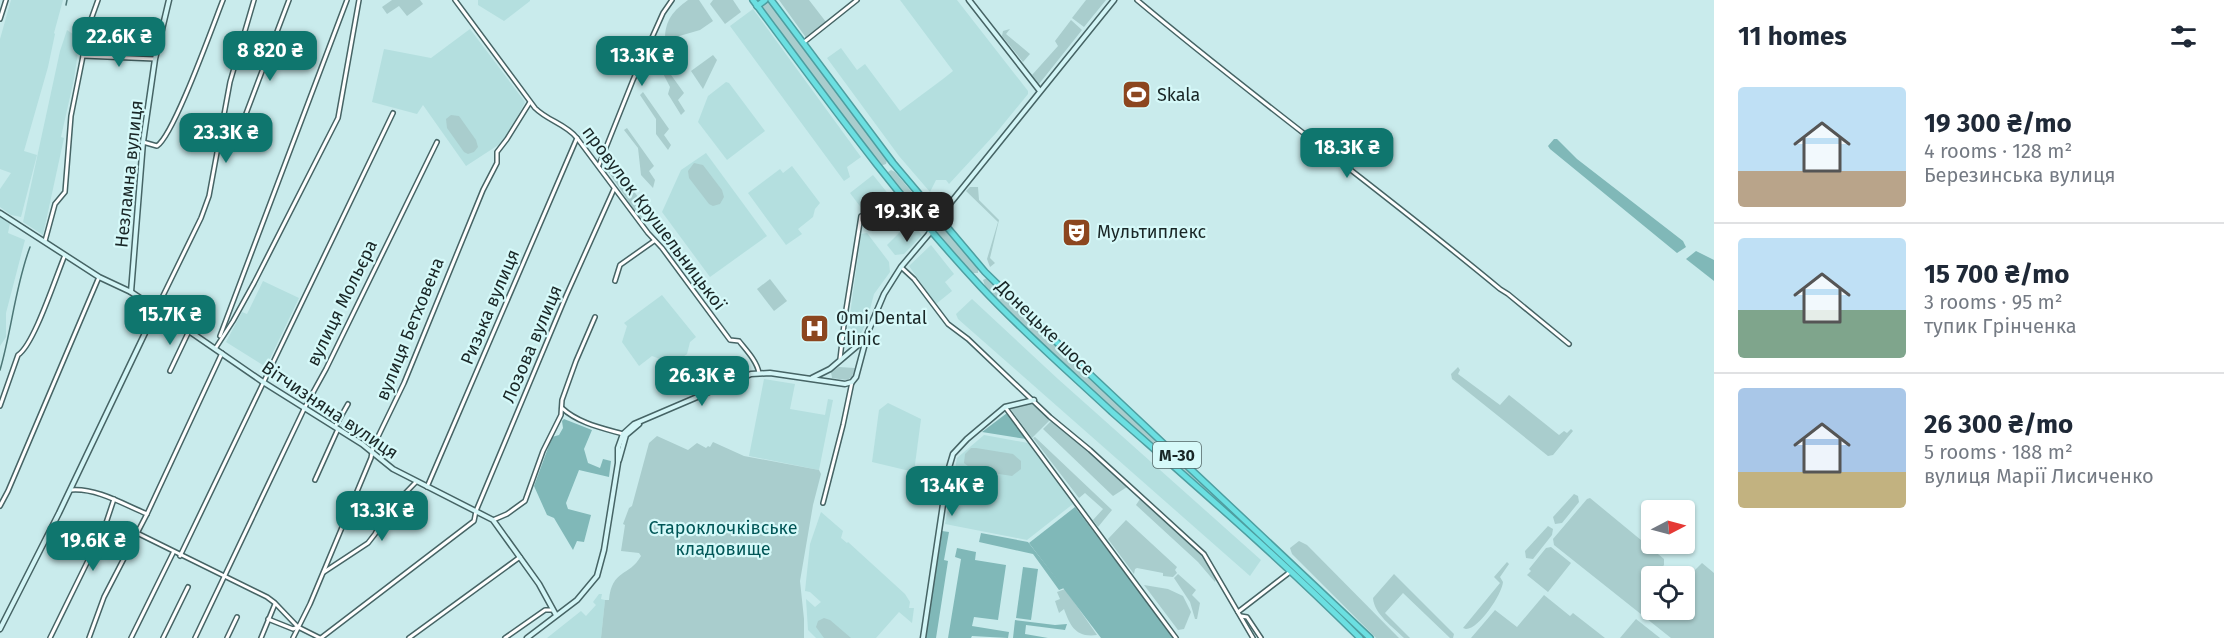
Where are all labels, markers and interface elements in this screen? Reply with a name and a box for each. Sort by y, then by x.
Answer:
pin: 22.6K ₴ [64,17,174,68]
icon: filters [2167,20,2200,53]
text: 11 homes [1738,21,1847,52]
text: 22.6K ₴ [86,24,152,48]
pin: 8 820 ₴ [215,31,325,82]
pin: 13.3K ₴ [587,36,697,87]
text: 8 820 ₴ [237,38,303,62]
text: 13.3K ₴ [610,43,674,67]
sports icon: Skala [1120,79,1152,111]
place label: Skala [1157,84,1200,106]
street label: Незламна вулиця [110,99,148,249]
text: 19 300 ₴/mo [1924,108,2072,139]
icon: home [1786,111,1858,183]
pin: 23.3K ₴ [171,113,281,164]
text: 23.3K ₴ [193,120,259,144]
street label: провулок Крушельницької [577,121,731,315]
pin: 18.3K ₴ [1292,128,1402,179]
text: 18.3K ₴ [1314,135,1380,159]
text: 4 rooms · 128 m² [1924,139,2072,163]
text: Березинська вулиця [1924,163,2116,187]
pin: 19.3K ₴ [852,192,962,243]
text: 19.3K ₴ [875,199,939,223]
theatre icon: Мультиплекс [1060,216,1092,248]
place label: Мультиплекс [1097,221,1207,243]
street label: вулиця Мольєра [302,236,382,370]
street label: Ризька вулиця [456,246,524,368]
street label: вулиця Бетховена [371,254,449,404]
text: 15 700 ₴/mo [1924,259,2069,290]
icon: home [1786,262,1858,334]
street label: Донецьке шосе [990,275,1099,381]
street label: Лозова вулиця [497,282,567,406]
text: 3 rooms · 95 m² [1924,290,2063,314]
pin: 15.7K ₴ [115,295,225,346]
text: 15.7K ₴ [138,302,202,326]
place label: Omi Dental Clinic [836,307,927,350]
hospital icon: Omi Dental Clinic [799,312,831,344]
text: тупик Грінченка [1924,314,2077,338]
street label: Вітчизняна вулиця [258,356,402,464]
pin: 26.3K ₴ [647,356,757,407]
text: 26.3K ₴ [669,363,735,387]
text: 26 300 ₴/mo [1924,409,2073,440]
icon: home [1786,412,1858,484]
text: 5 rooms · 188 m² [1924,440,2073,464]
road number: М-30 [1153,442,1201,468]
text: вулиця Марії Лисиченко [1924,464,2154,488]
pin: 13.4K ₴ [897,466,1007,517]
text: 13.4K ₴ [920,473,984,497]
pin: 13.3K ₴ [327,491,437,542]
text: 13.3K ₴ [350,498,414,522]
north arrow [1641,500,1695,554]
map controls [1641,500,1695,620]
park label: Староклочківське кладовище [648,517,798,560]
pin: 19.6K ₴ [38,521,148,572]
text: 19.6K ₴ [60,528,126,552]
button: locate [1641,566,1695,620]

